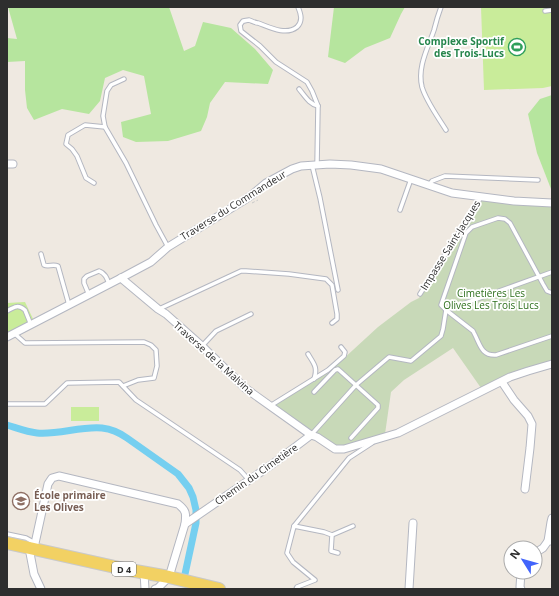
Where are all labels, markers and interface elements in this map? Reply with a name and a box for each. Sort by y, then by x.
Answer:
place label: Complexe Sportif des Trois-Lucs [418,34,505,60]
sports icon: Complexe Sportif des Trois-Lucs [507,37,527,57]
street label: Traverse du Commandeur [177,167,289,243]
street label: Impasse Saint-Jacques [417,197,484,293]
park label: Cimetières Les Olives Les Trois Lucs [443,286,539,312]
street label: Traverse de la Malvina [171,318,257,398]
street label: Chemin du Cimetière [212,440,301,508]
place label: École primaire Les Olives [34,488,106,514]
school or university icon: École primaire Les Olives [11,491,31,511]
north arrow [503,540,543,580]
text: N [506,546,523,562]
road number: D 4 [112,562,136,576]

